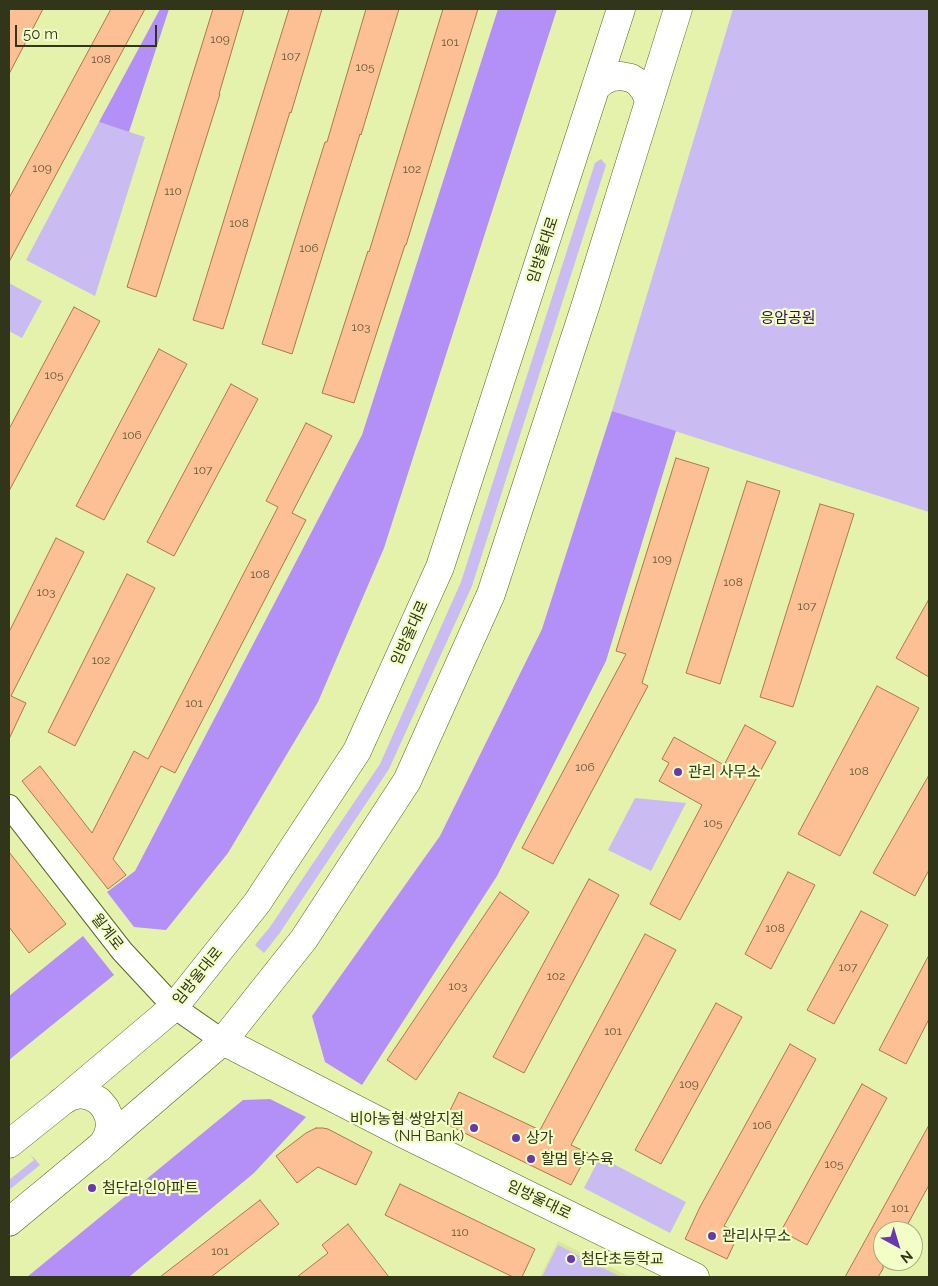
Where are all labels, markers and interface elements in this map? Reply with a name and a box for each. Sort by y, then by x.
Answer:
scale bar [18,15,160,47]
text: 50 m [23,25,58,43]
house number: 109 [210,32,230,46]
house number: 101 [441,35,459,49]
house number: 107 [282,49,300,63]
house number: 108 [91,52,111,66]
house number: 105 [355,60,375,74]
house number: 109 [32,161,52,175]
house number: 102 [403,162,421,176]
house number: 110 [164,184,182,198]
street label: 임방울대로 [524,214,562,286]
house number: 108 [229,216,249,230]
house number: 106 [299,241,319,255]
park label: 응암공원 [760,309,816,327]
house number: 103 [352,320,370,334]
house number: 105 [44,368,64,382]
house number: 106 [122,428,142,442]
house number: 107 [194,463,212,477]
house number: 109 [652,552,672,566]
house number: 108 [250,567,270,581]
house number: 108 [723,575,743,589]
house number: 103 [37,585,55,599]
street label: 임방울대로 [388,598,432,668]
house number: 107 [798,599,816,613]
house number: 102 [92,653,110,667]
house number: 101 [185,696,203,710]
house number: 106 [575,760,595,774]
place label: 관리 사무소 [688,763,761,781]
house number: 108 [849,764,869,778]
marker: 관리 사무소 [672,766,684,778]
house number: 105 [703,816,723,830]
street label: 월계로 [87,910,127,954]
house number: 108 [765,921,785,935]
street label: 임방울대로 [169,944,227,1008]
house number: 107 [839,960,857,974]
house number: 102 [547,969,565,983]
house number: 103 [449,979,467,993]
house number: 101 [604,1024,622,1038]
house number: 109 [679,1077,699,1091]
place label: 비아농협 쌍암지점 (NH Bank) [350,1110,464,1145]
house number: 106 [752,1118,772,1132]
marker: 비아농협 쌍암지점 (NH Bank) [468,1122,480,1134]
place label: 상가 [526,1129,554,1147]
marker: 상가 [510,1132,522,1144]
place label: 할멈 탕수육 [541,1150,614,1168]
marker: 할멈 탕수육 [525,1153,537,1165]
house number: 105 [824,1157,844,1171]
street label: 임방울대로 [504,1177,574,1223]
place label: 첨단라인아파트 [102,1179,199,1197]
marker: 첨단라인아파트 [86,1182,98,1194]
house number: 101 [891,1201,909,1215]
north arrow [873,1221,923,1271]
house number: 110 [451,1225,469,1239]
place label: 관리사무소 [722,1227,791,1245]
marker: 관리사무소 [706,1230,718,1242]
house number: 101 [211,1244,229,1258]
text: N [898,1247,916,1266]
place label: 첨단초등학교 [581,1250,664,1268]
marker: 첨단초등학교 [565,1253,577,1265]

